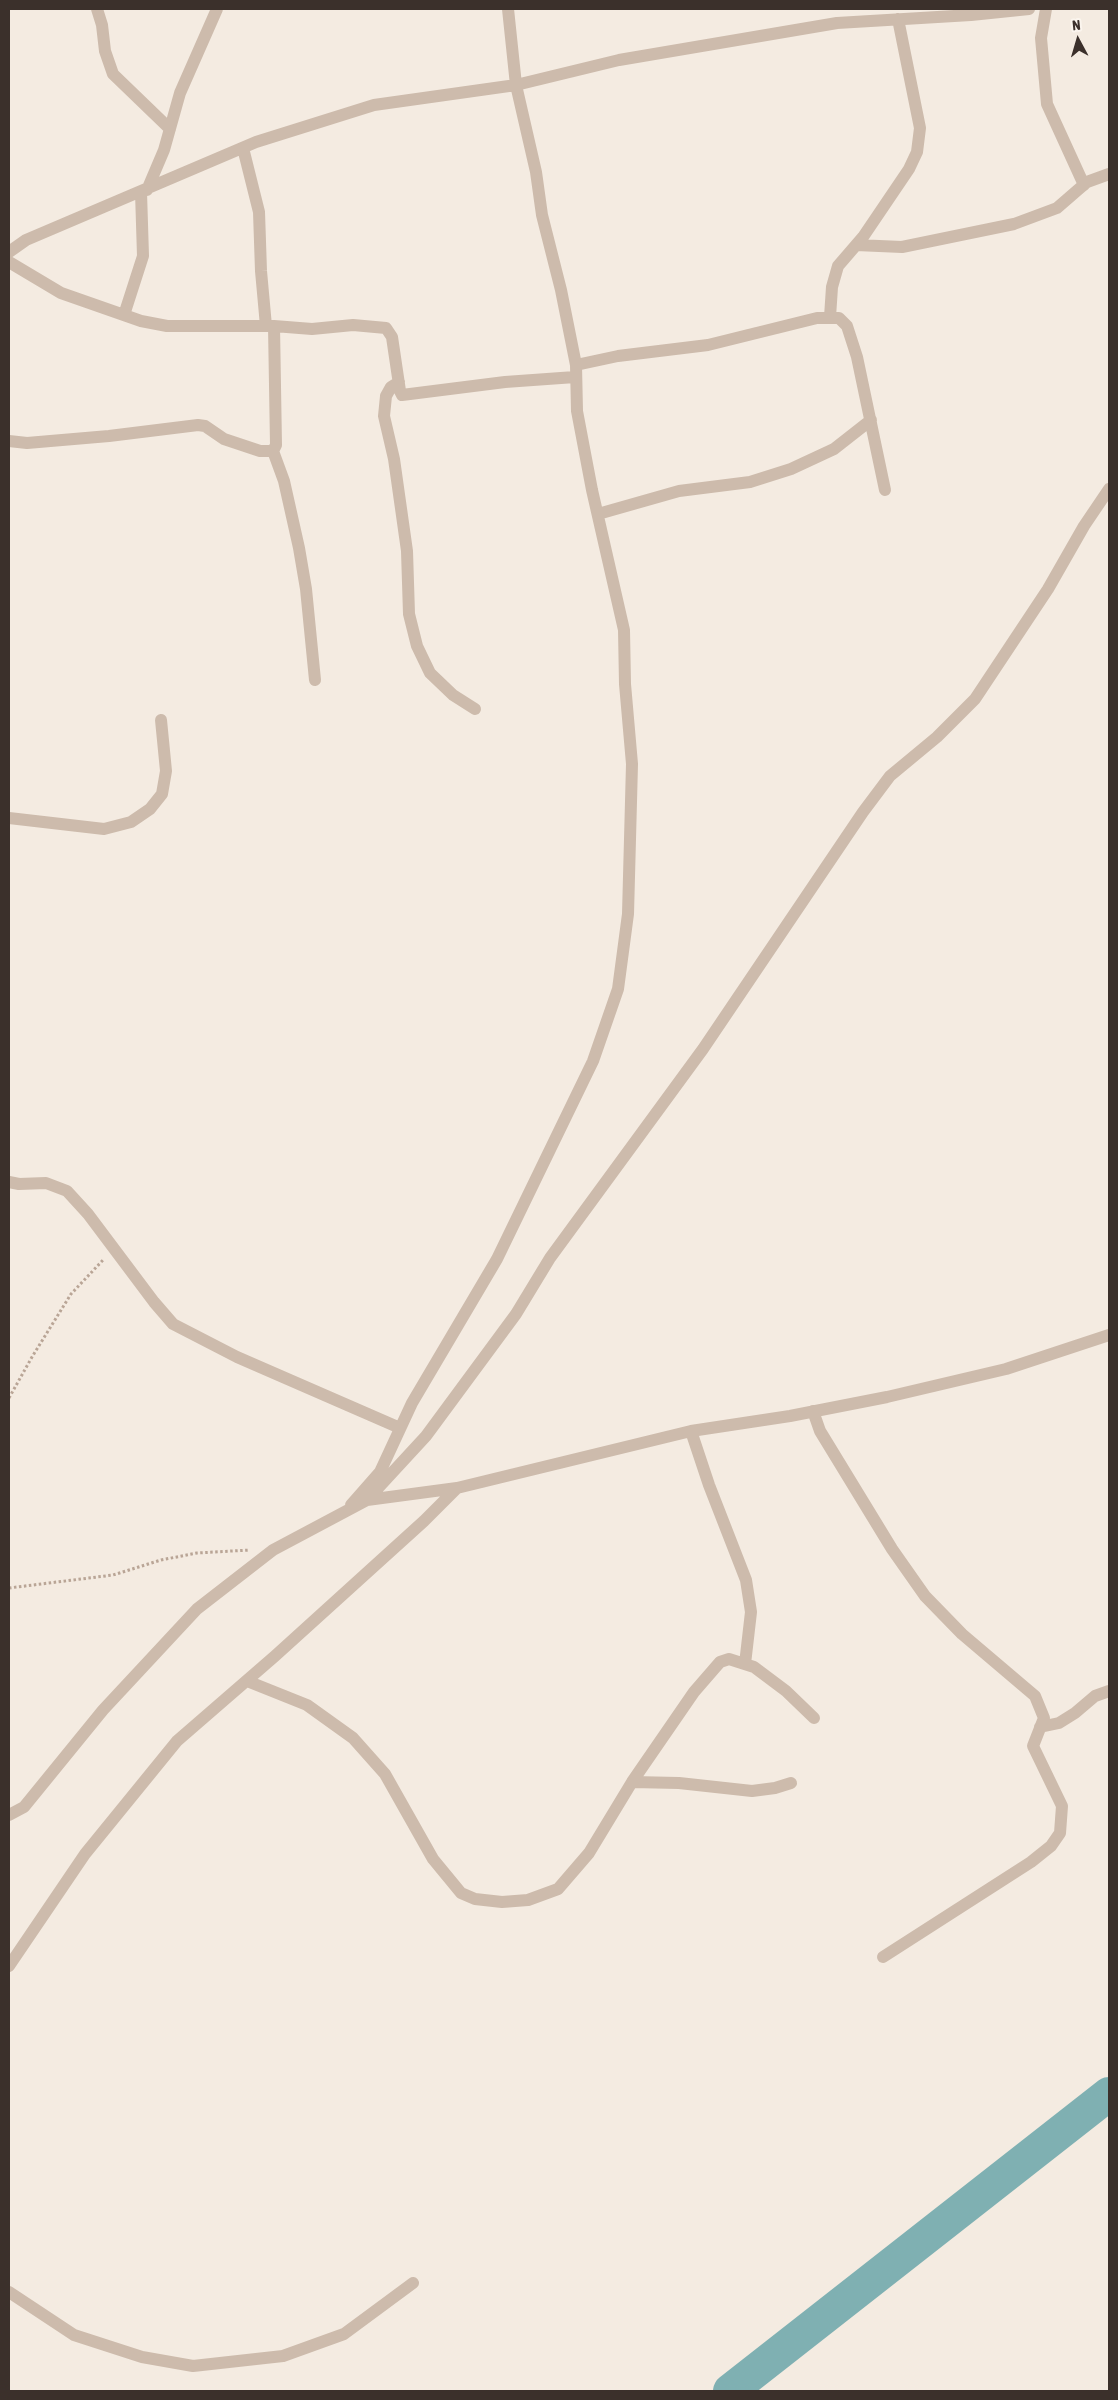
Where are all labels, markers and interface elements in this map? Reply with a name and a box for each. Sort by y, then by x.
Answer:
north arrow [1053,15,1103,65]
text: N [1071,17,1081,33]

